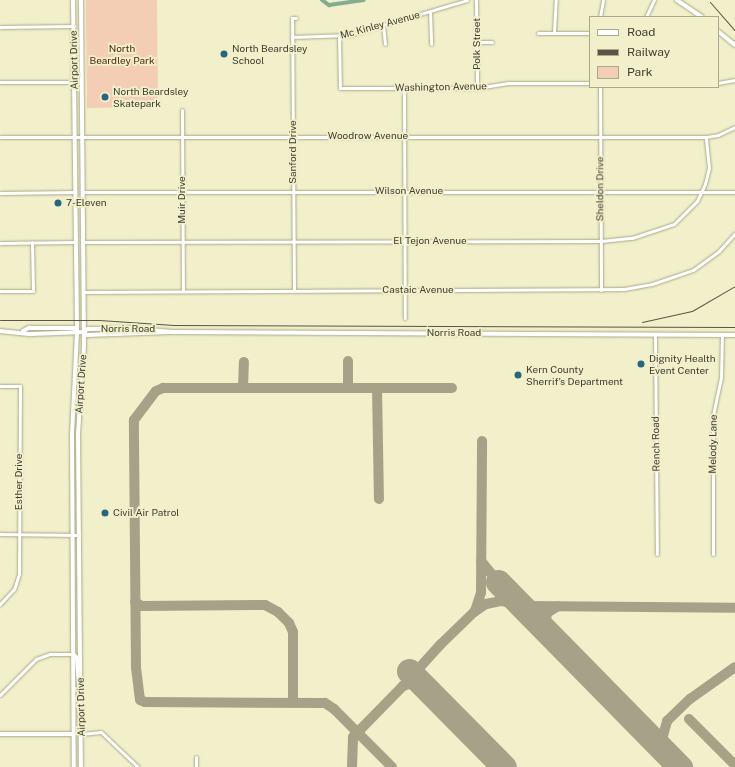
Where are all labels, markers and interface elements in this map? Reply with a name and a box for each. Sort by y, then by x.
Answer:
street label: Mc Kinley Avenue [339,9,421,41]
legend [589,16,719,88]
street label: Polk Street [471,18,483,70]
text: Road [627,25,655,39]
street label: Airport Drive [67,30,81,90]
park label: North Beardley Park [89,42,155,66]
place label: North Beardsley School [232,42,307,66]
text: Railway [627,45,670,59]
marker: North Beardsley School [219,49,229,59]
text: Park [627,65,653,79]
street label: Washington Avenue [395,80,487,94]
place label: North Beardsley Skatepark [113,85,188,108]
marker: North Beardsley Skatepark [100,92,110,102]
street label: Sanford Drive [287,120,299,184]
street label: Woodrow Avenue [328,130,408,142]
street label: Sheldon Drive [594,157,606,221]
street label: Muir Drive [176,176,188,224]
street label: Wilson Avenue [375,185,443,197]
place label: 7-Eleven [66,197,107,209]
marker: 7-Eleven [53,198,63,208]
street label: El Tejon Avenue [393,235,467,247]
street label: Castaic Avenue [382,284,454,296]
street label: Norris Road [101,323,155,335]
street label: Norris Road [427,327,481,339]
place label: Dignity Health Event Center [649,352,716,376]
street label: Airport Drive [73,354,89,414]
marker: Dignity Health Event Center [636,359,646,369]
place label: Kern County Sherrif's Department [526,363,623,386]
marker: Kern County Sherrif's Department [513,370,523,380]
street label: Melody Lane [706,414,720,474]
street label: Rench Road [650,416,662,472]
street label: Esther Drive [13,454,25,510]
place label: Civil Air Patrol [113,507,179,519]
marker: Civil Air Patrol [100,508,110,518]
street label: Airport Drive [74,677,88,737]

